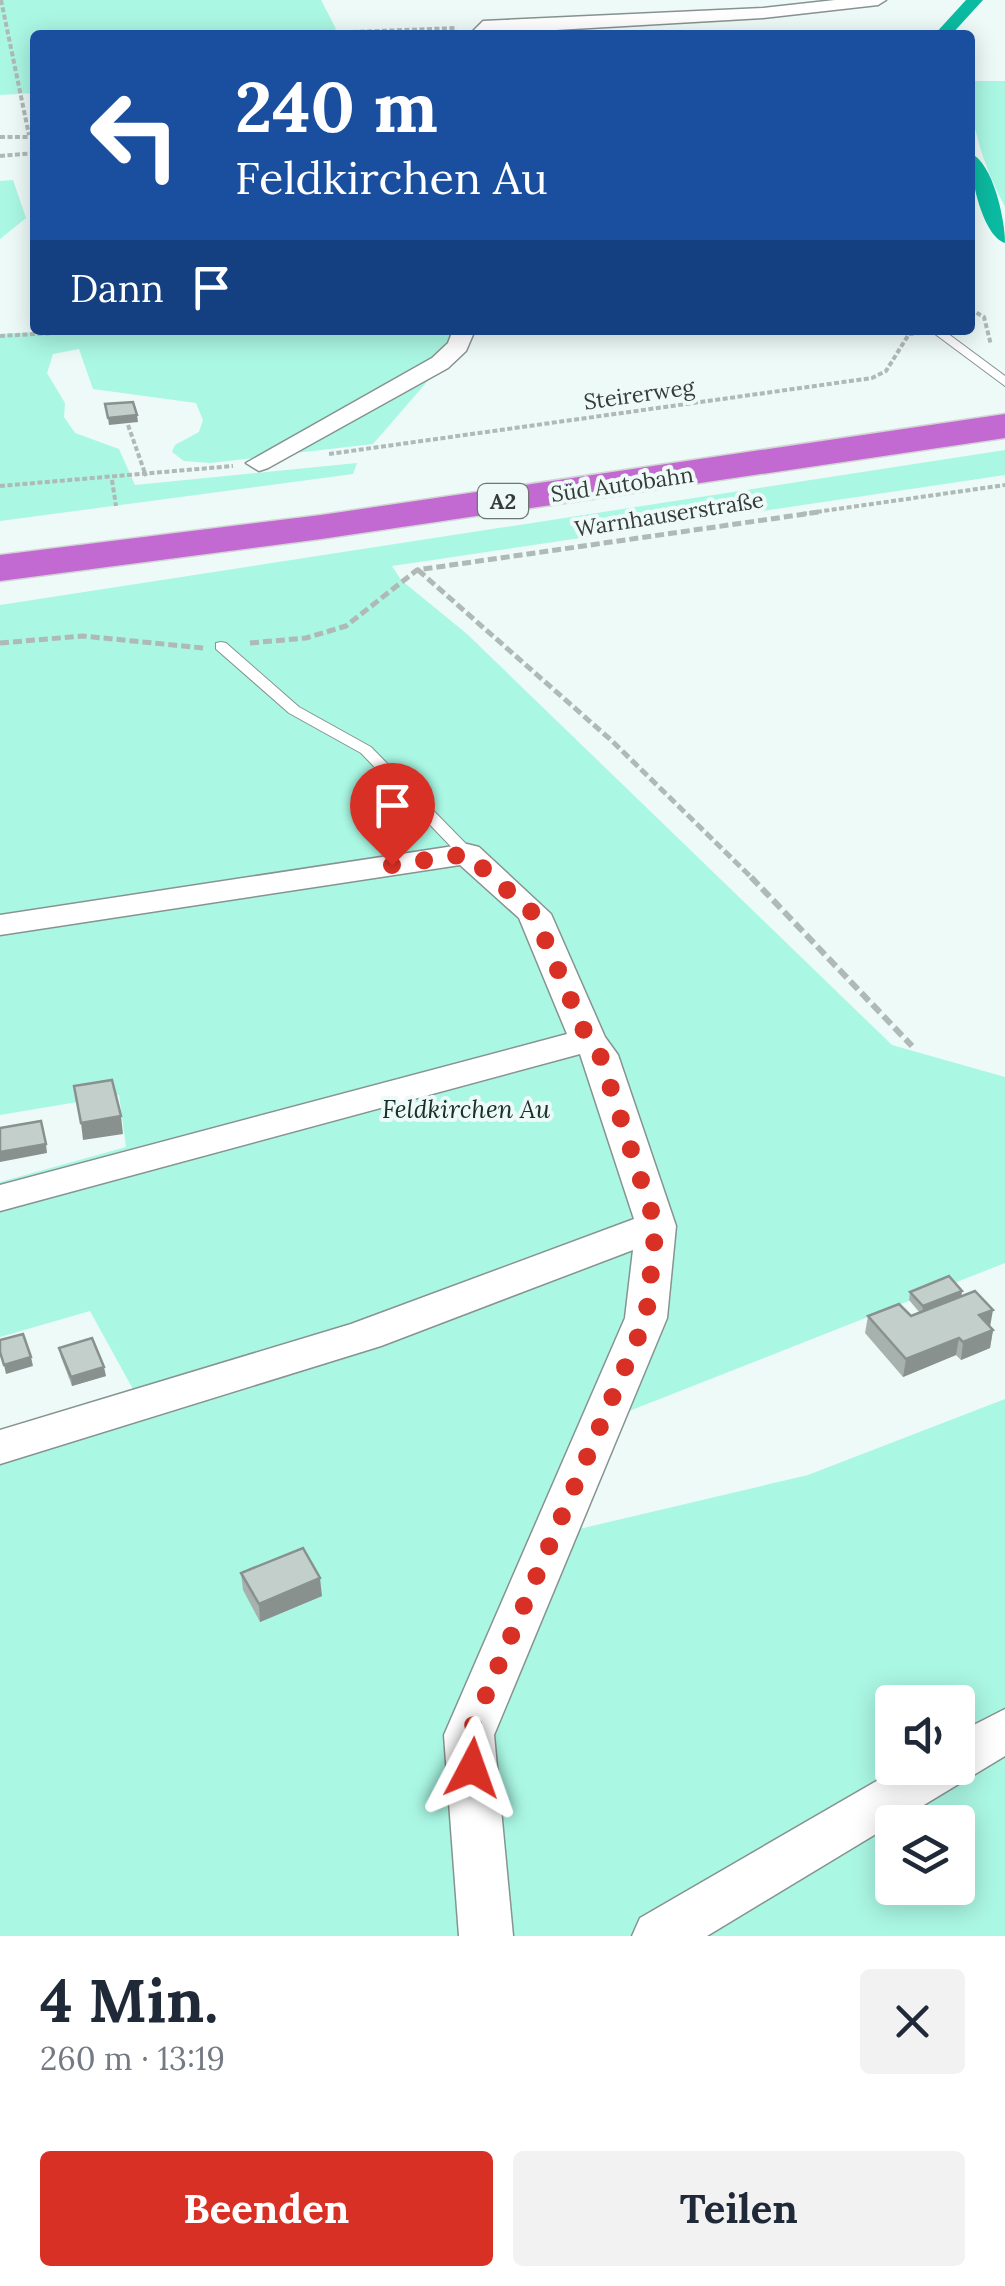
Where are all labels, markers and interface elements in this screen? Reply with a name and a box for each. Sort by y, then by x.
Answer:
text: 240 m [235,62,438,151]
icon: left [70,70,200,200]
text: Feldkirchen Au [235,149,548,206]
icon: arrive [184,260,239,315]
text: Dann [70,264,164,312]
street label: Steirerweg [582,372,697,416]
street label: Süd Autobahn [549,460,695,508]
road number: A2 [478,484,528,518]
street label: Warnhauserstraße [573,485,765,543]
pin [350,763,435,866]
icon: arrive [365,778,420,833]
park label: Feldkirchen Au [382,1093,550,1125]
map controls [875,1685,975,1905]
button: sound [875,1685,975,1785]
position arrow [420,1716,524,1820]
button: layers [875,1805,975,1905]
text: 4 Min. [40,1962,218,2038]
button: close [860,1969,965,2074]
text: 260 m · 13:19 [40,2038,225,2079]
button: Beenden [40,2151,493,2266]
button: Teilen [513,2151,965,2266]

